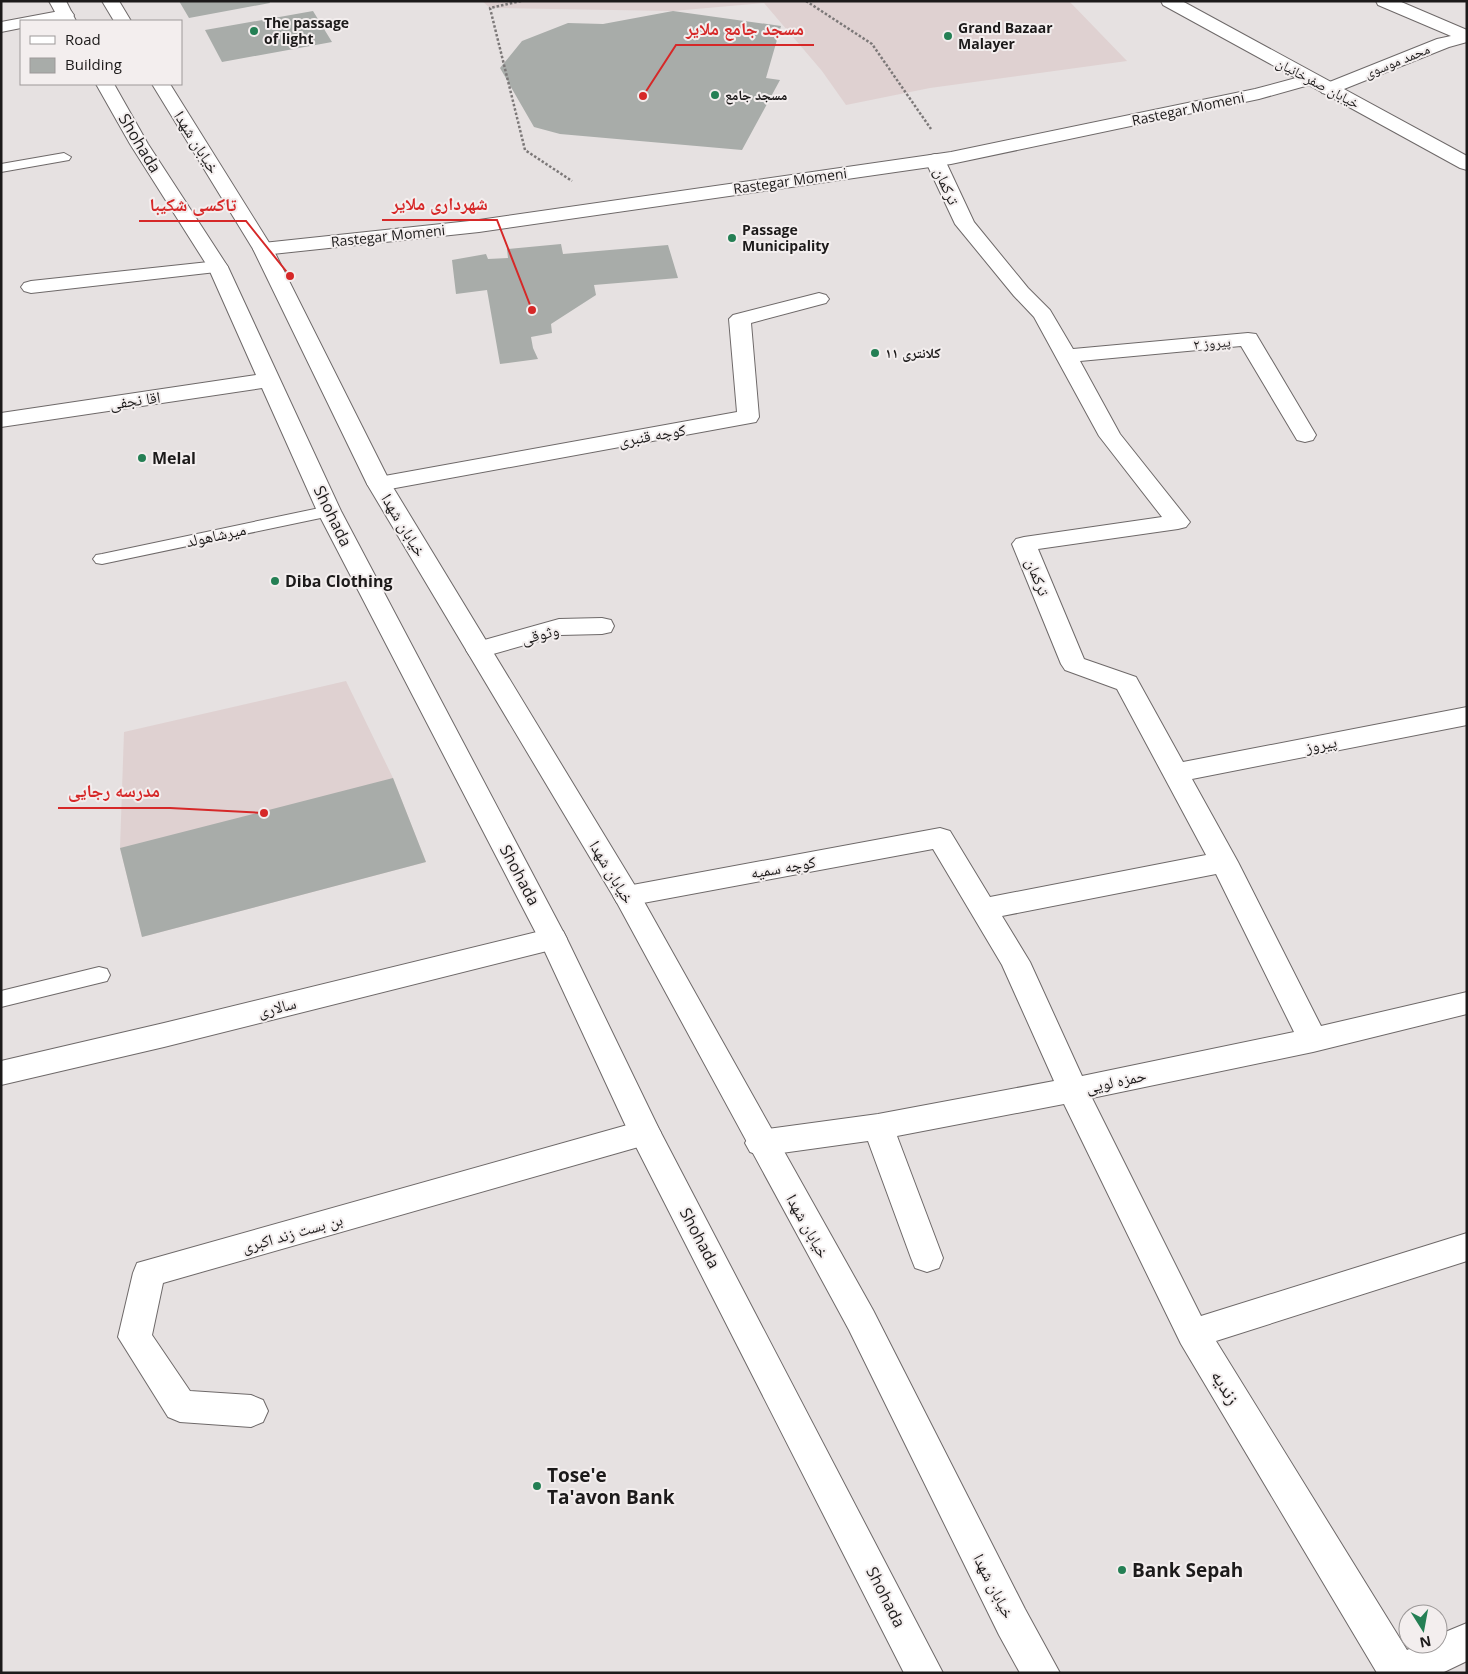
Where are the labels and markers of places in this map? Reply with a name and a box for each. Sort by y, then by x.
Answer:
callout: مسجد جامع ملایر [676,12,814,45]
place label: The passage of light [264,13,349,48]
place label: Grand Bazaar Malayer [958,18,1053,53]
marker: The passage of light [248,25,260,37]
marker: Grand Bazaar Malayer [942,30,954,42]
place label: مسجد جامع [725,85,787,105]
marker: مسجد جامع [709,89,721,101]
callout: شهرداری ملایر [382,187,497,220]
callout: تاکسی شکیبا [139,188,246,221]
place label: Passage Municipality [742,220,829,255]
marker: Passage Municipality [726,232,738,244]
place label: کلانتری ۱۱ [885,343,941,362]
marker: کلانتری ۱۱ [869,347,881,359]
place label: Melal [152,447,196,469]
marker: Melal [136,452,148,464]
place label: Diba Clothing [285,570,393,592]
marker: Diba Clothing [269,575,281,587]
callout: مدرسه رجایی [58,775,170,808]
place label: Tose'e Ta'avon Bank [547,1462,675,1510]
marker: Tose'e Ta'avon Bank [531,1480,543,1492]
place label: Bank Sepah [1132,1557,1243,1583]
marker: Bank Sepah [1116,1564,1128,1576]

